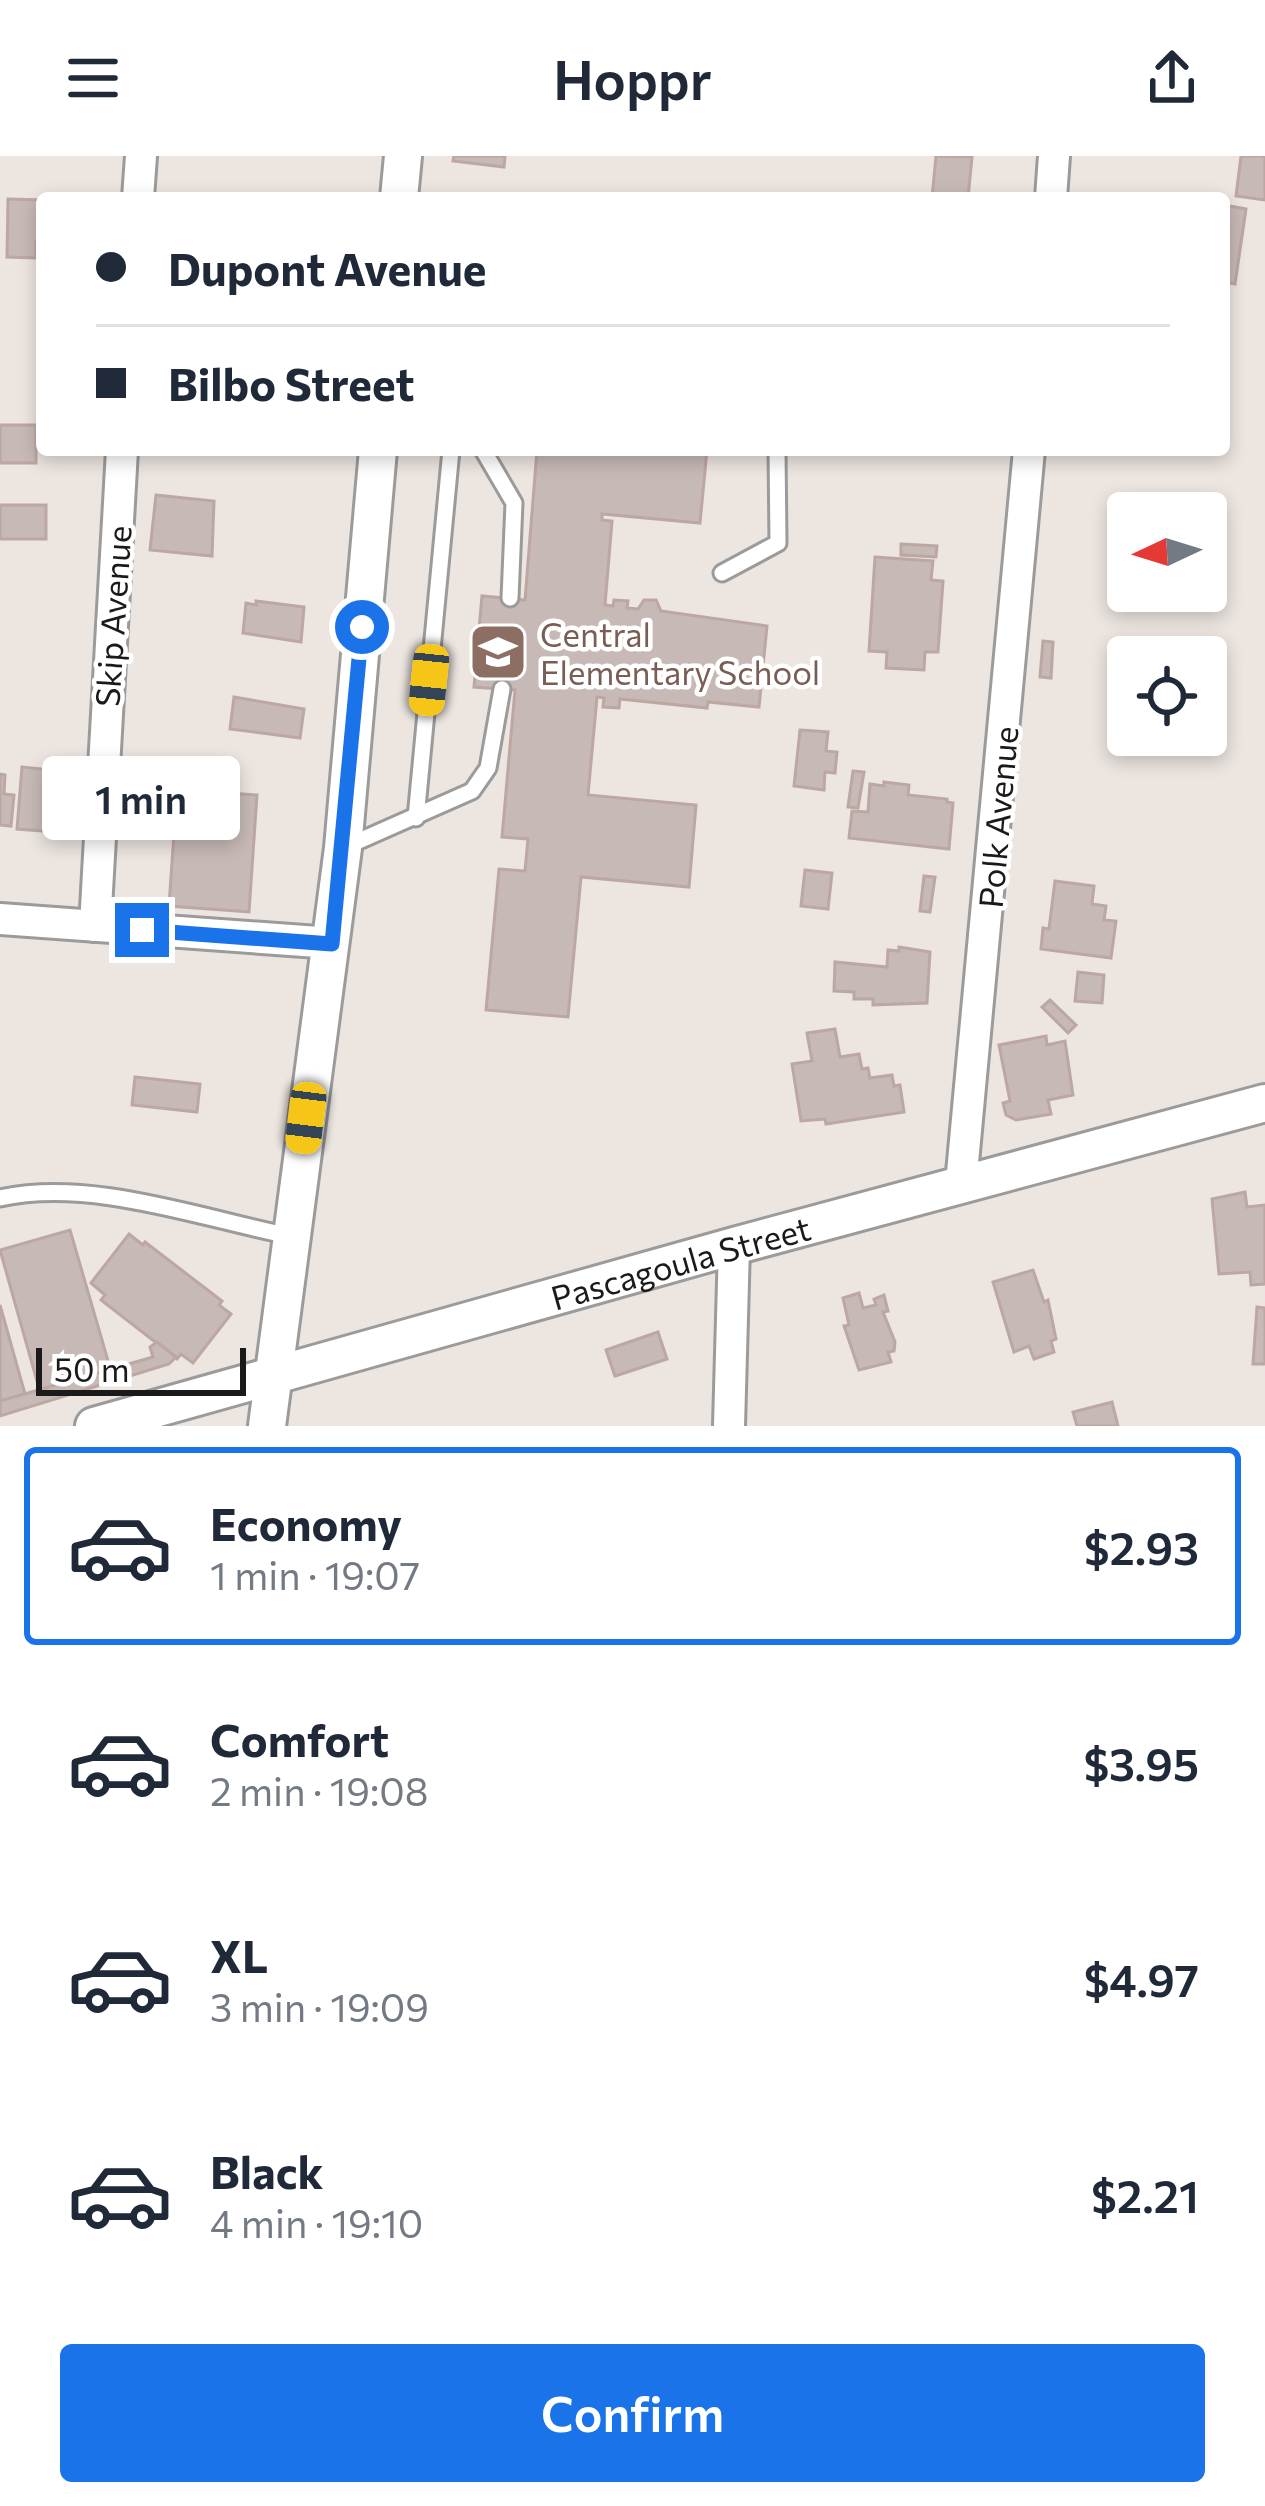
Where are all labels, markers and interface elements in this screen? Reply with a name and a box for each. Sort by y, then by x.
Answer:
icon: menu [60,45,126,111]
text: Hoppr [553,45,712,111]
icon: share [1139,45,1205,111]
text: Dupont Avenue [168,240,487,295]
text: Bilbo Street [168,355,414,410]
north arrow [1107,492,1227,612]
map controls [1107,492,1227,756]
street label: Skip Avenue [85,524,139,708]
route start [335,600,389,654]
place label: Central Elementary School [540,613,820,692]
school or university icon: Central Elementary School [467,621,529,683]
button: locate [1107,636,1227,756]
car [407,642,451,718]
street label: Polk Avenue [969,724,1025,910]
callout: 1 min [43,756,241,840]
text: 1 min [95,774,187,822]
route end [115,903,169,957]
car [284,1080,328,1156]
street label: Pascagoula Street [546,1206,815,1317]
scale bar [36,1342,246,1395]
text: 50 m [54,1348,130,1389]
icon: car [66,1492,174,1600]
text: Economy [210,1495,402,1550]
text: $2.93 [1084,1519,1199,1574]
text: 1 min · 19:07 [210,1550,420,1598]
icon: car [66,1708,174,1816]
text: Comfort [210,1711,389,1766]
text: $3.95 [1083,1735,1199,1790]
text: 2 min · 19:08 [210,1766,428,1814]
icon: car [66,1924,174,2032]
text: XL [210,1927,268,1982]
text: $4.97 [1084,1951,1199,2006]
text: 3 min · 19:09 [210,1982,429,2030]
icon: car [66,2140,174,2248]
text: Black [210,2143,323,2198]
text: $2.21 [1091,2167,1199,2222]
text: 4 min · 19:10 [210,2198,423,2246]
button: Confirm [60,2344,1205,2482]

